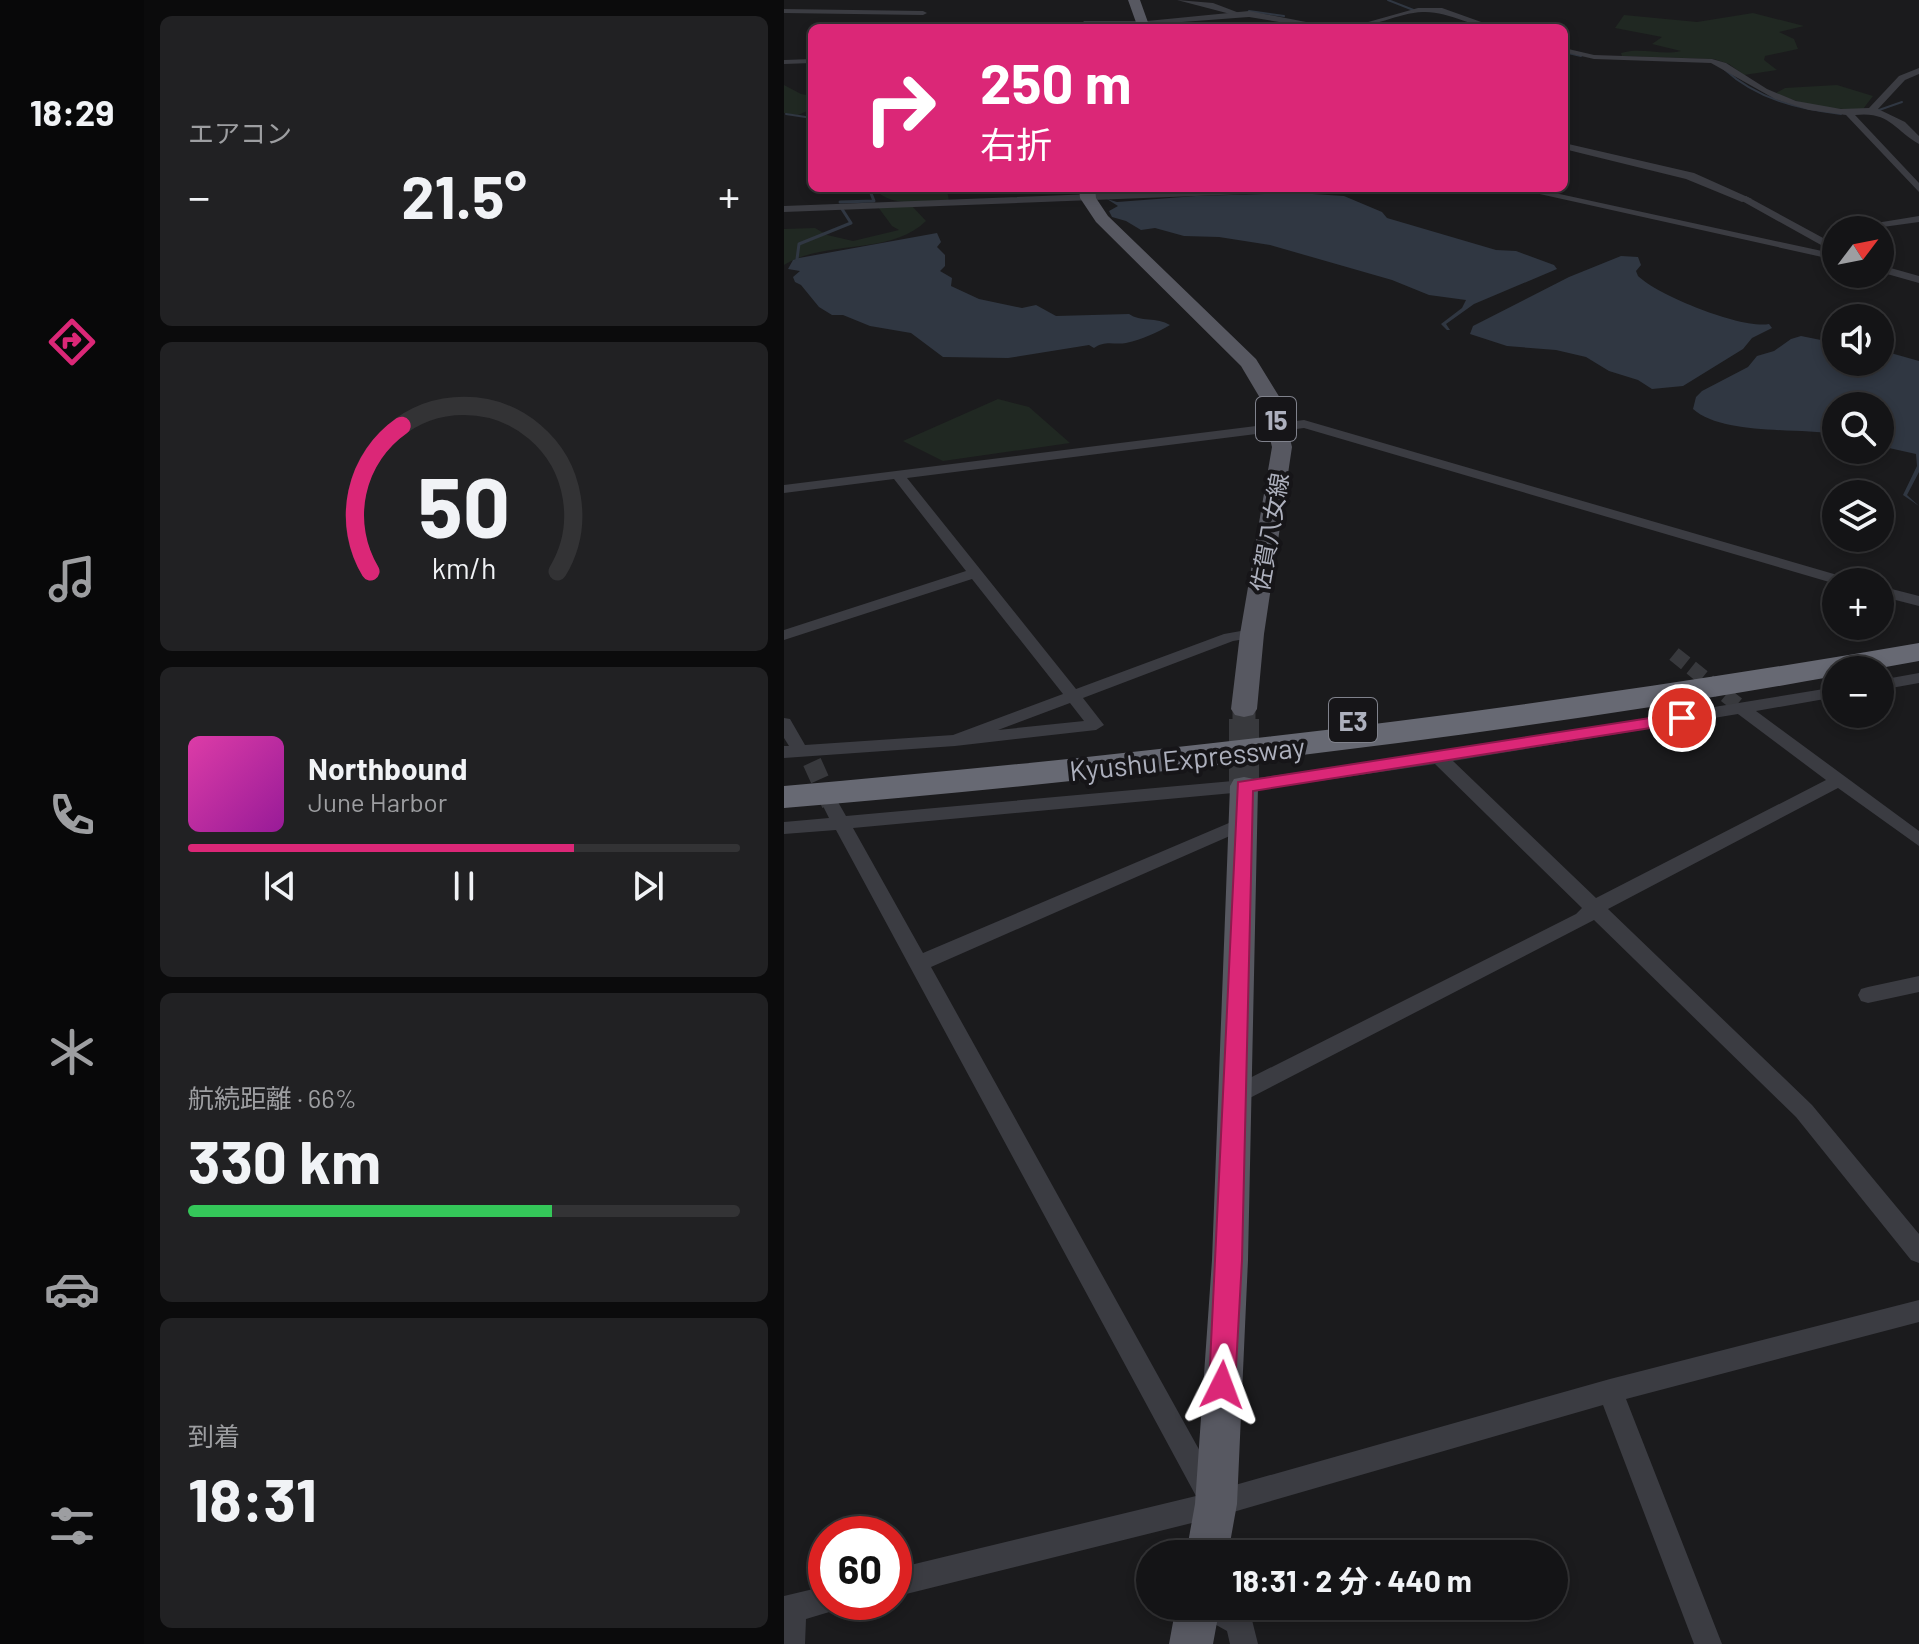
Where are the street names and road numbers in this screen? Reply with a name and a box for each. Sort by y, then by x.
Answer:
road number: 15 [1256,397,1296,441]
street label: 佐賀八女線 [1244,470,1294,594]
road number: E3 [1329,698,1377,742]
street label: Kyushu Expressway [1068,729,1307,787]

